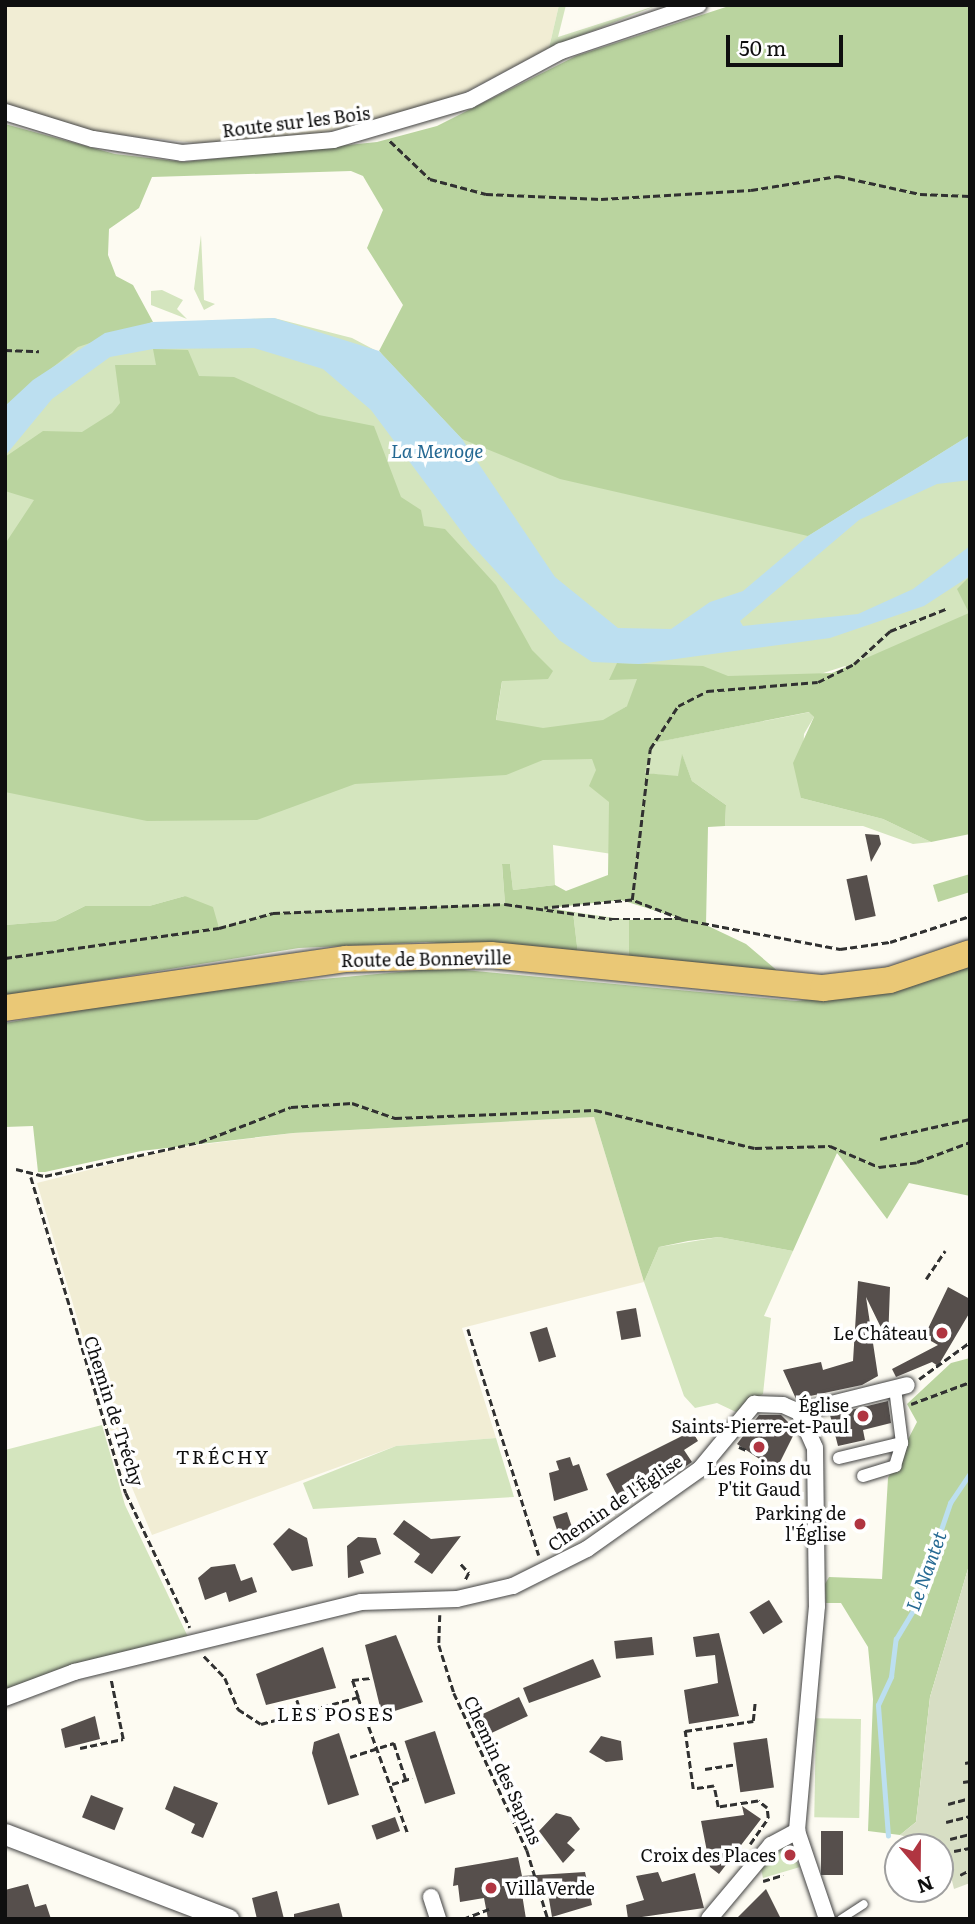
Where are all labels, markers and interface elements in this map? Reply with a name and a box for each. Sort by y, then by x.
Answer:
scale bar [730,21,847,65]
text: 50 m [739,31,786,62]
street label: Route sur les Bois [221,102,371,142]
water label: La Menoge [391,440,483,462]
street label: Route de Bonneville [341,947,511,971]
place label: Le Château [833,1322,928,1344]
marker: Le Château [934,1325,950,1341]
street label: Chemin de Tréchy [80,1333,148,1489]
place label: Église Saints-Pierre-et-Paul [671,1395,849,1438]
marker: Église Saints-Pierre-et-Paul [855,1408,871,1424]
marker: Les Foins du P'tit Gaud [751,1439,767,1455]
district label: TRÉCHY [176,1446,270,1468]
street label: Chemin de l'Église [544,1450,686,1556]
place label: Les Foins du P'tit Gaud [707,1458,811,1500]
place label: Parking de l'Église [755,1503,846,1546]
marker: Parking de l'Église [852,1516,868,1532]
water label: Le Nantet [901,1528,951,1614]
street label: Chemin des Sapins [459,1692,547,1848]
district label: LES POSES [278,1703,394,1725]
north arrow [884,1833,954,1903]
place label: Croix des Places [641,1844,776,1866]
marker: Croix des Places [782,1847,798,1863]
text: N [913,1870,938,1902]
place label: VillaVerde [505,1877,595,1899]
marker: VillaVerde [483,1880,499,1896]

